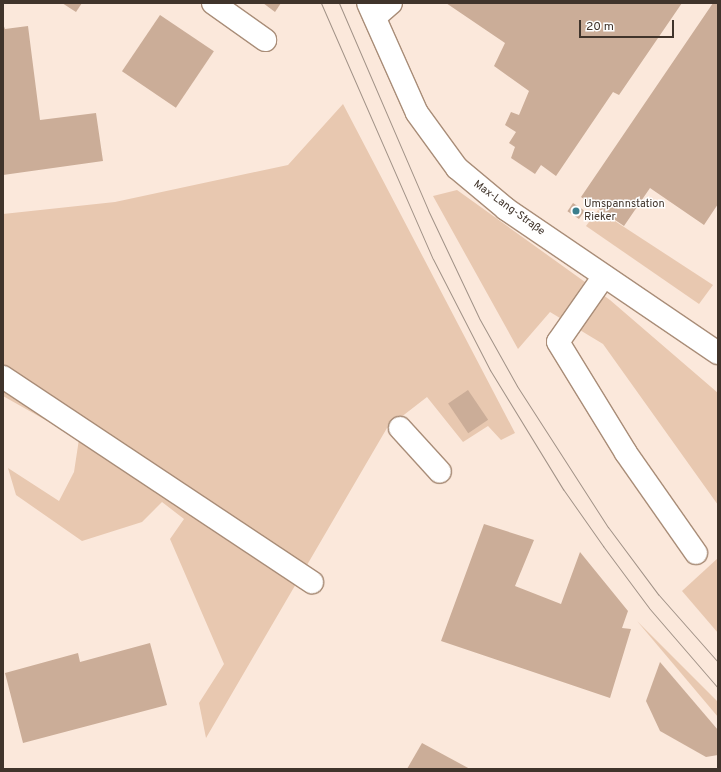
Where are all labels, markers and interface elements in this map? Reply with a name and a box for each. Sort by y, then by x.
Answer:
scale bar [581,12,676,38]
text: 20 m [586,19,614,35]
street label: Max-Lang-Straße [471,178,547,238]
place label: Umspannstation Rieker [584,198,665,224]
marker: Umspannstation Rieker [571,206,581,216]

